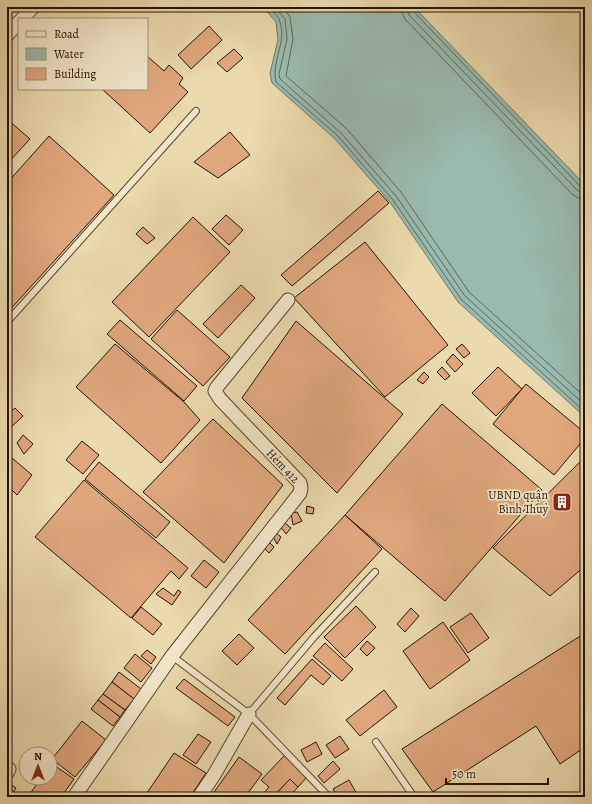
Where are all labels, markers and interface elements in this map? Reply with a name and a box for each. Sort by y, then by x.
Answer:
legend [18,18,148,90]
text: Road [54,26,80,42]
text: Water [53,46,84,62]
text: Building [54,66,96,82]
street label: Hẻm 412 [263,445,303,487]
place label: UBND quận Bình Thuỷ [488,487,549,517]
building icon: UBND quận Bình Thuỷ [551,491,573,513]
north arrow [18,746,58,786]
text: N [34,749,42,764]
scale bar [446,760,548,786]
text: 50 m [452,766,476,782]

